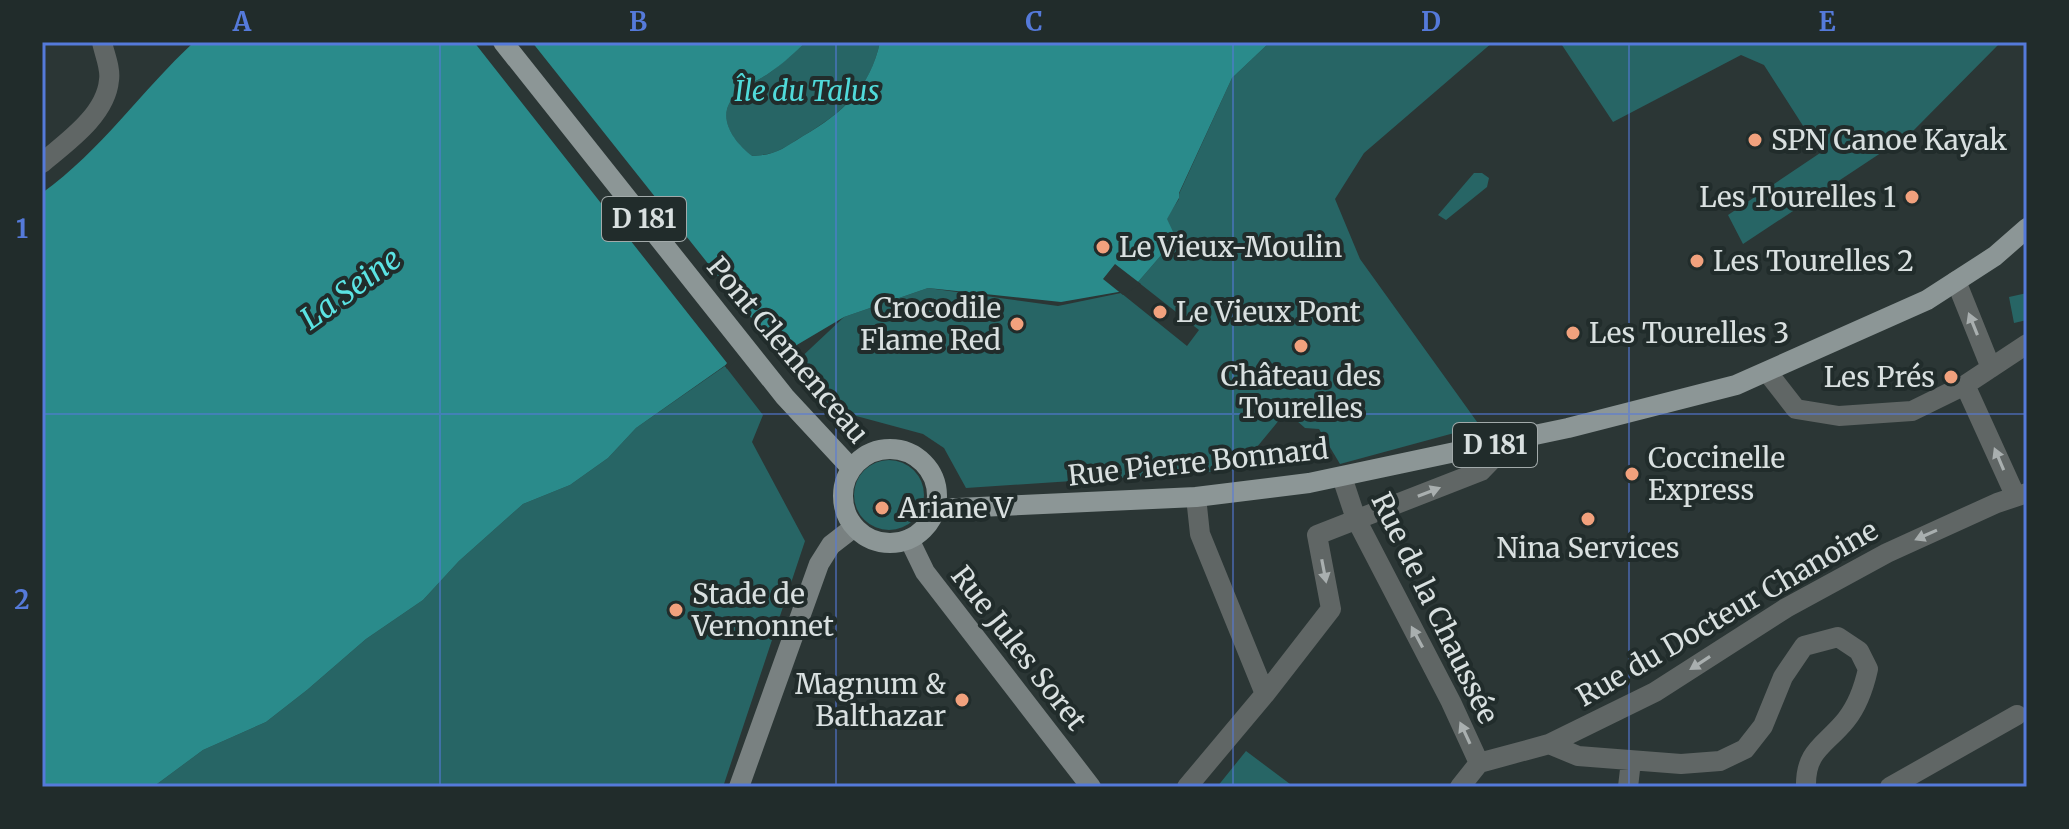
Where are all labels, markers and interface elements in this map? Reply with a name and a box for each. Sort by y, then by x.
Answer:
text: A [232,5,252,38]
text: B [629,5,647,38]
text: C [1025,5,1043,38]
text: D [1421,5,1441,38]
text: E [1819,5,1836,38]
park label: Île du Talus [735,73,879,109]
place label: SPN Canoe Kayak [1771,122,2007,158]
marker: SPN Canoe Kayak [1746,131,1764,149]
place label: Les Tourelles 1 [1699,179,1896,215]
marker: Les Tourelles 1 [1903,188,1921,206]
road number: D 181 [602,197,686,241]
text: 1 [16,212,28,245]
place label: Le Vieux-Moulin [1119,229,1342,265]
marker: Le Vieux-Moulin [1094,238,1112,256]
water label: La Seine [293,239,408,337]
place label: Les Tourelles 2 [1713,243,1914,279]
street label: Pont Clemenceau [699,249,877,451]
marker: Les Tourelles 2 [1688,252,1706,270]
place label: Crocodile Flame Red [860,290,1001,358]
place label: Le Vieux Pont [1176,294,1361,330]
marker: Le Vieux Pont [1151,303,1169,321]
one-way arrow [1967,312,1980,336]
marker: Crocodile Flame Red [1008,315,1026,333]
place label: Les Tourelles 3 [1589,315,1789,351]
marker: Les Tourelles 3 [1564,324,1582,342]
marker: Château des Tourelles [1292,337,1310,355]
place label: Château des Tourelles [1220,358,1382,426]
place label: Les Prés [1824,359,1935,395]
marker: Les Prés [1942,368,1960,386]
road number: D 181 [1453,423,1537,467]
street label: Rue Pierre Bonnard [1066,430,1330,494]
place label: Coccinelle Express [1648,440,1785,508]
one-way arrow [1993,447,2006,471]
marker: Coccinelle Express [1623,465,1641,483]
one-way arrow [1417,485,1441,498]
street label: Rue de la Chaussée [1363,487,1507,729]
place label: Ariane V [897,490,1014,526]
marker: Ariane V [873,499,891,517]
marker: Nina Services [1579,510,1597,528]
street label: Rue du Docteur Chanoine [1570,512,1884,714]
one-way arrow [1914,528,1938,542]
place label: Nina Services [1497,530,1679,566]
street label: Rue Jules Soret [943,558,1095,738]
one-way arrow [1318,558,1330,583]
place label: Stade de Vernonnet [691,576,834,644]
text: 2 [14,583,30,616]
marker: Stade de Vernonnet [667,601,685,619]
one-way arrow [1411,626,1424,649]
one-way arrow [1689,655,1711,670]
place label: Magnum & Balthazar [795,666,946,734]
marker: Magnum & Balthazar [953,691,971,709]
one-way arrow [1458,721,1472,744]

